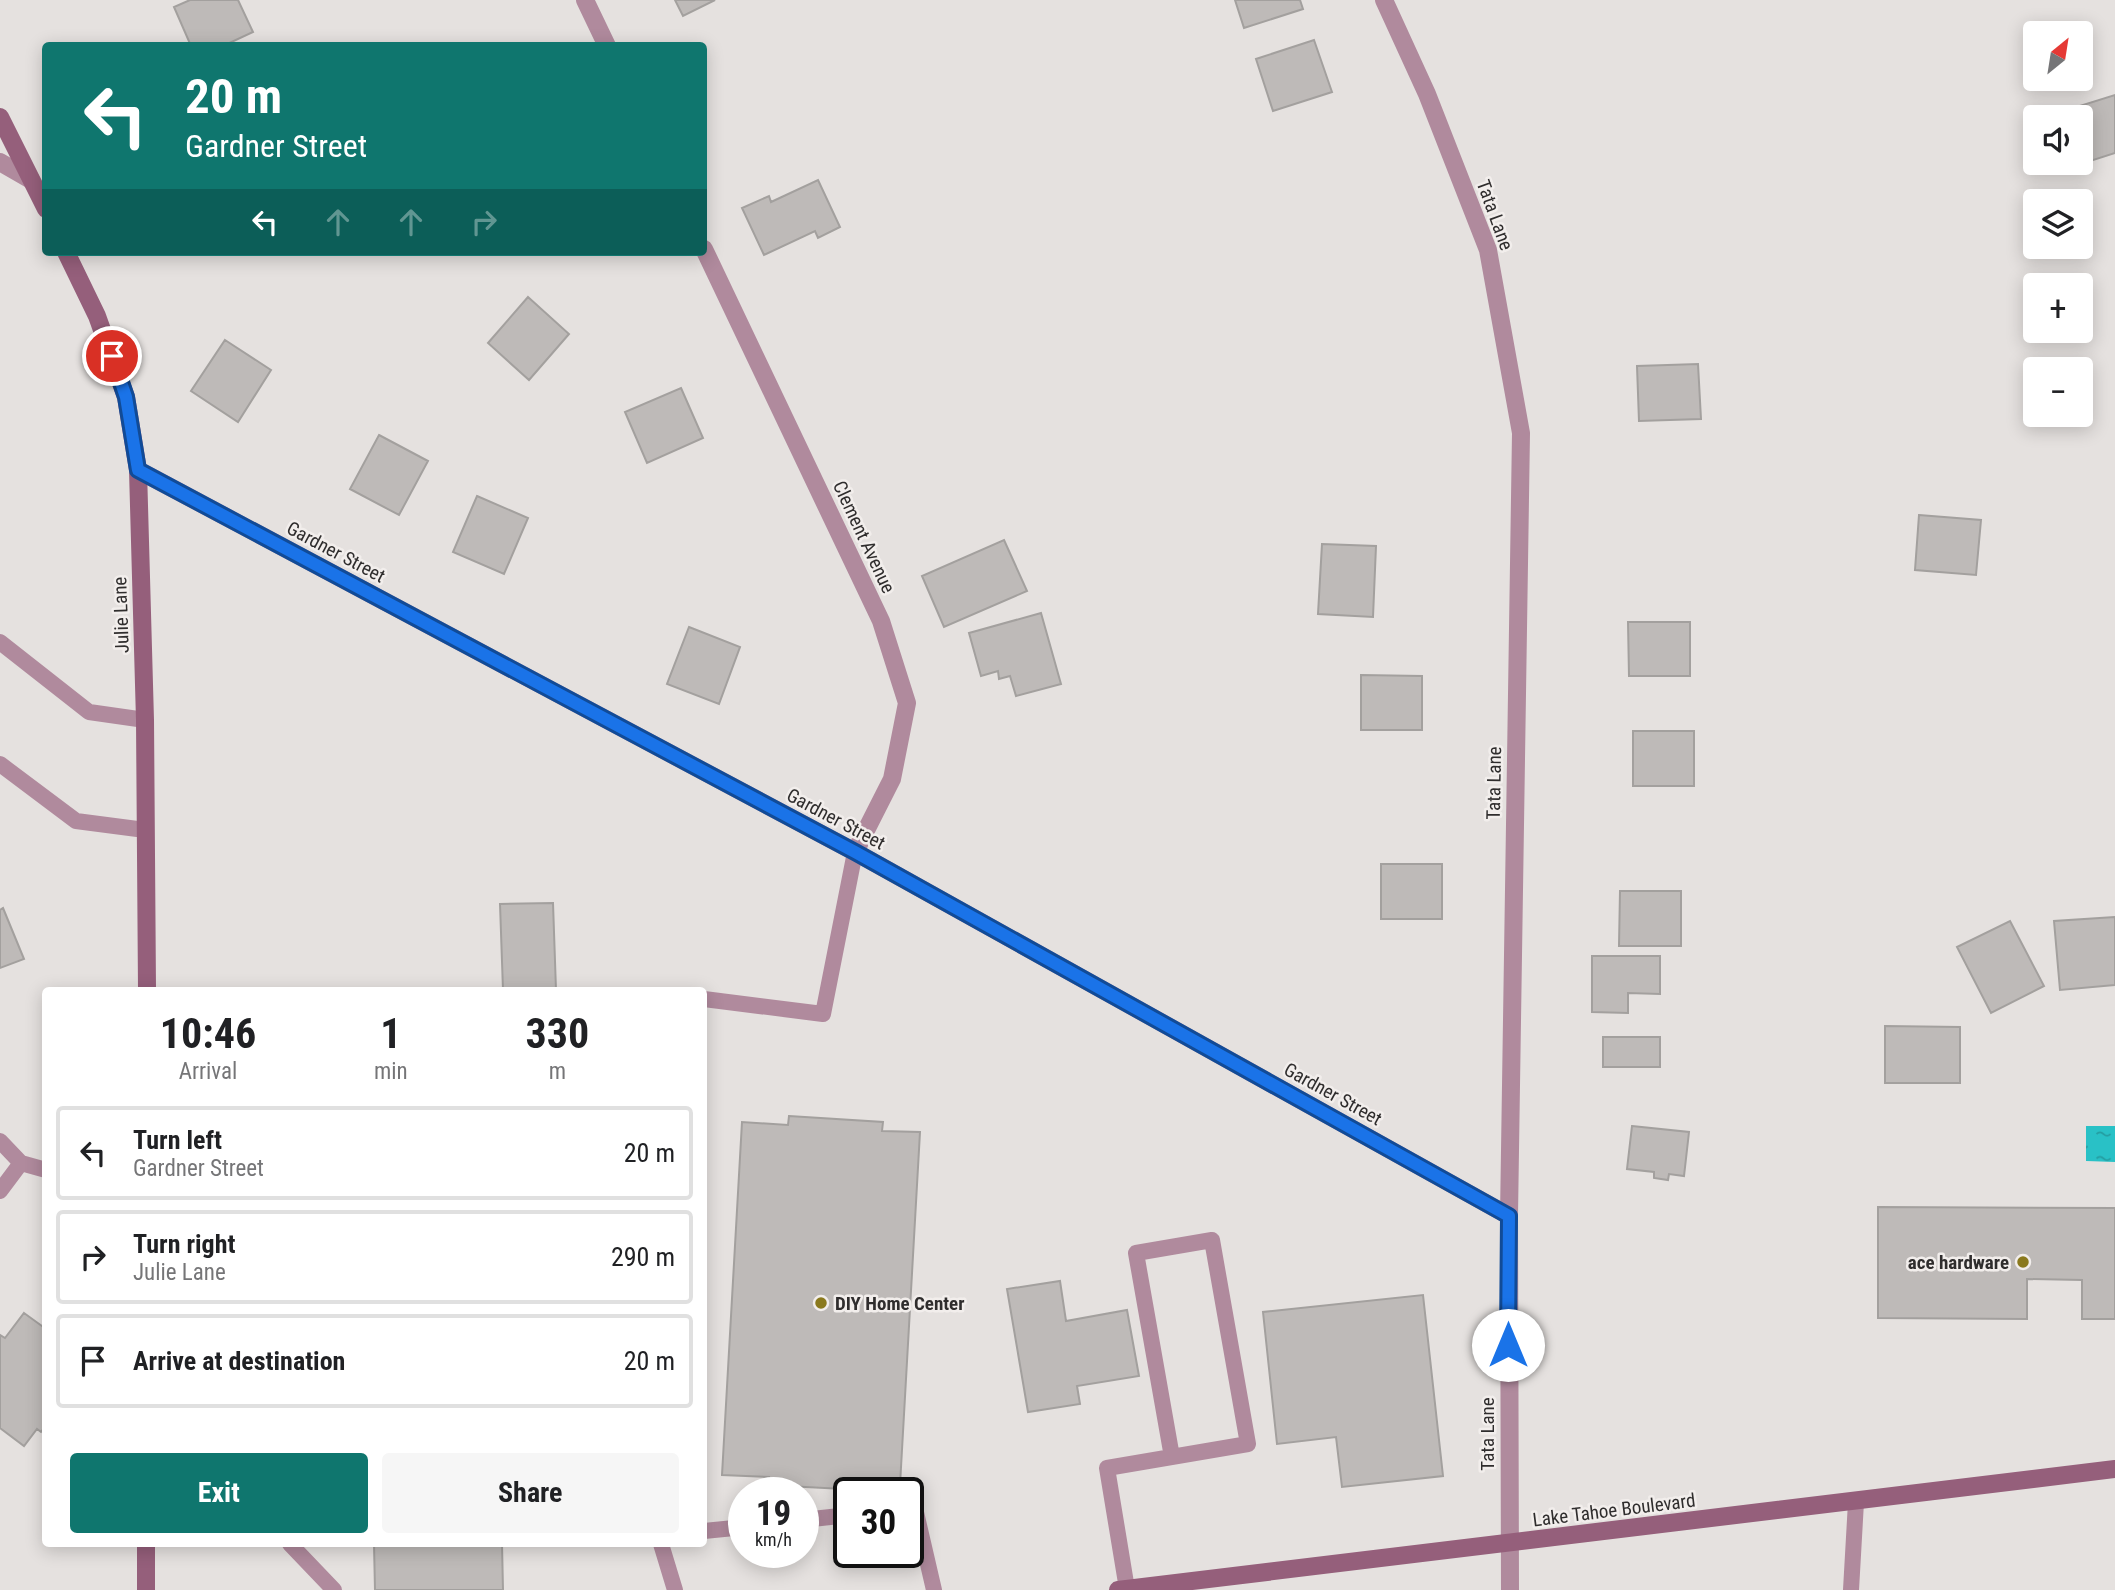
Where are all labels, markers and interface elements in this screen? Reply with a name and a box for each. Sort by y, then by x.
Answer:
north arrow [2023,21,2093,91]
map controls [2023,21,2093,427]
text: 20 m [185,68,282,125]
icon: left [70,70,161,161]
button: sound [2023,105,2093,175]
text: Gardner Street [185,127,367,165]
street label: Tata Lane [1472,177,1518,253]
button: layers [2023,189,2093,259]
icon: left [246,203,284,241]
icon: ahead [319,203,357,241]
icon: ahead [392,203,430,241]
icon: right [465,203,503,241]
button: + [2023,273,2093,343]
pin [82,326,142,386]
icon: arrive [93,337,131,375]
button: − [2023,357,2093,427]
street label: Clement Avenue [828,477,900,597]
street label: Gardner Street [283,516,389,588]
street label: Julie Lane [108,576,134,654]
street label: Tata Lane [1482,746,1506,820]
street label: Gardner Street [783,783,889,855]
text: 10:46 [160,1009,256,1058]
text: 1 [380,1009,401,1058]
text: 330 [525,1009,589,1058]
text: Arrival [179,1058,237,1085]
text: min [374,1058,408,1085]
text: m [549,1058,566,1085]
street label: Gardner Street [1280,1058,1386,1130]
text: Turn left [133,1125,222,1155]
icon: left [74,1134,112,1172]
text: 20 m [624,1138,675,1168]
text: Gardner Street [133,1155,264,1182]
text: Turn right [133,1229,235,1259]
icon: right [74,1238,112,1276]
text: 290 m [611,1242,675,1272]
place label: ace hardware [1908,1251,2009,1274]
marker: ace hardware [2015,1254,2031,1270]
text: Julie Lane [133,1259,226,1286]
place label: DIY Home Center [835,1292,964,1315]
marker: DIY Home Center [813,1295,829,1311]
position arrow [1471,1308,1545,1382]
icon: arrive [74,1342,112,1380]
text: Arrive at destination [133,1346,345,1376]
text: 20 m [624,1346,675,1376]
street label: Tata Lane [1476,1397,1499,1471]
button: Exit [70,1453,368,1533]
button: Share [382,1453,679,1533]
speed limit sign: 30 [833,1477,924,1568]
street label: Lake Tahoe Boulevard [1531,1489,1697,1531]
text: 19 [756,1493,791,1534]
text: km/h [755,1529,792,1550]

